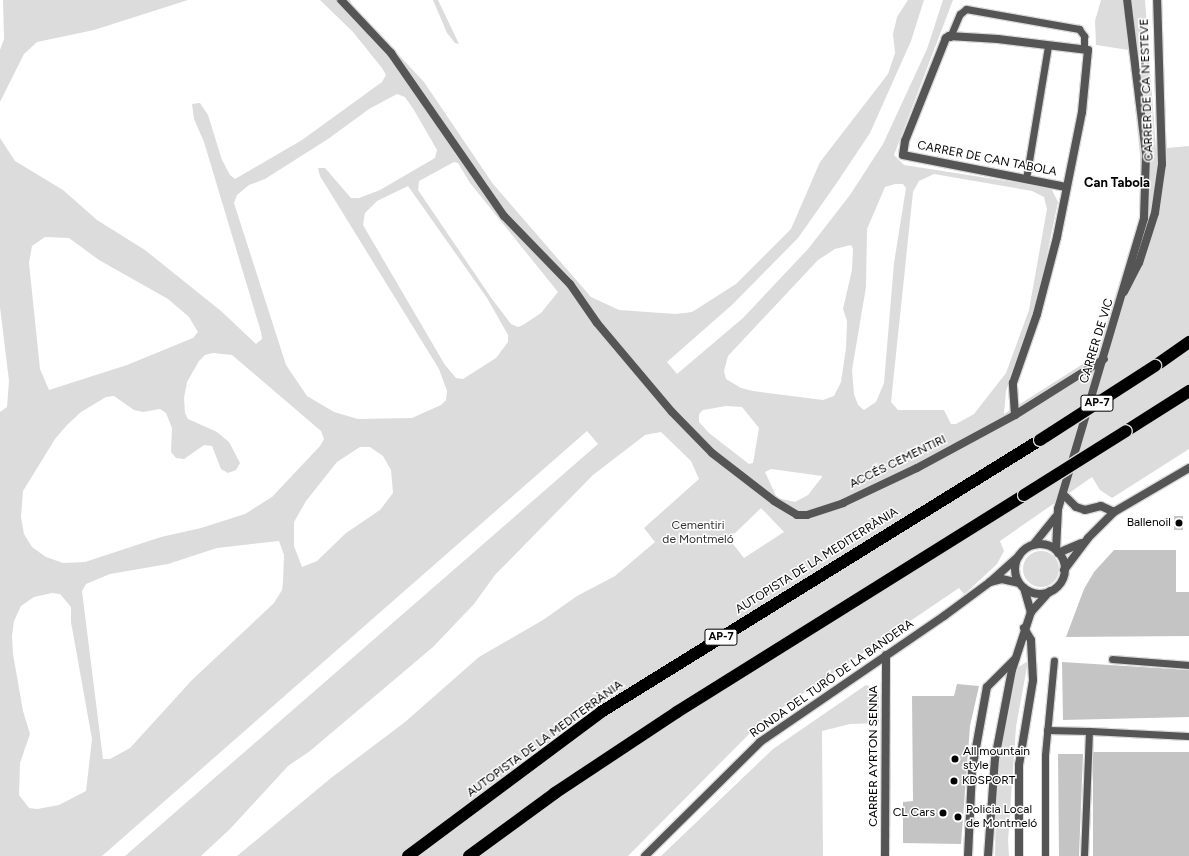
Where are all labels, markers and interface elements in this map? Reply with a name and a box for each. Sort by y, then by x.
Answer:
street label: CARRER DE CA N'ESTEVE [1137,18,1157,162]
street label: CARRER DE CAN TABOLA [916,138,1058,180]
district label: Can Tabola [1084,175,1150,191]
street label: CARRER DE VIC [1077,297,1117,385]
road number: AP-7 [1080,394,1114,412]
street label: ACCÉS CEMENTIRI [847,432,949,492]
street label: AUTOPISTA DE LA MEDITERRÀNIA [733,505,901,617]
place label: Ballenoil [1127,516,1171,530]
marker: Ballenoil [1174,518,1184,528]
park label: Cementiri de Montmeló [662,519,734,547]
street label: RONDA DEL TURÓ DE LA BANDERA [747,617,917,741]
road number: AP-7 [704,628,738,646]
street label: AUTOPISTA DE LA MEDITERRÀNIA [464,678,626,800]
street label: CARRER AYRTON SENNA [867,685,881,827]
place label: All mountain style [963,745,1030,773]
marker: All mountain style [950,754,960,764]
place label: KDSPORT [962,774,1015,788]
marker: KDSPORT [949,776,959,786]
place label: Policia Local de Montmeló [966,803,1037,831]
place label: CL Cars [893,806,935,820]
marker: CL Cars [938,808,948,818]
marker: Policia Local de Montmeló [953,812,963,822]

